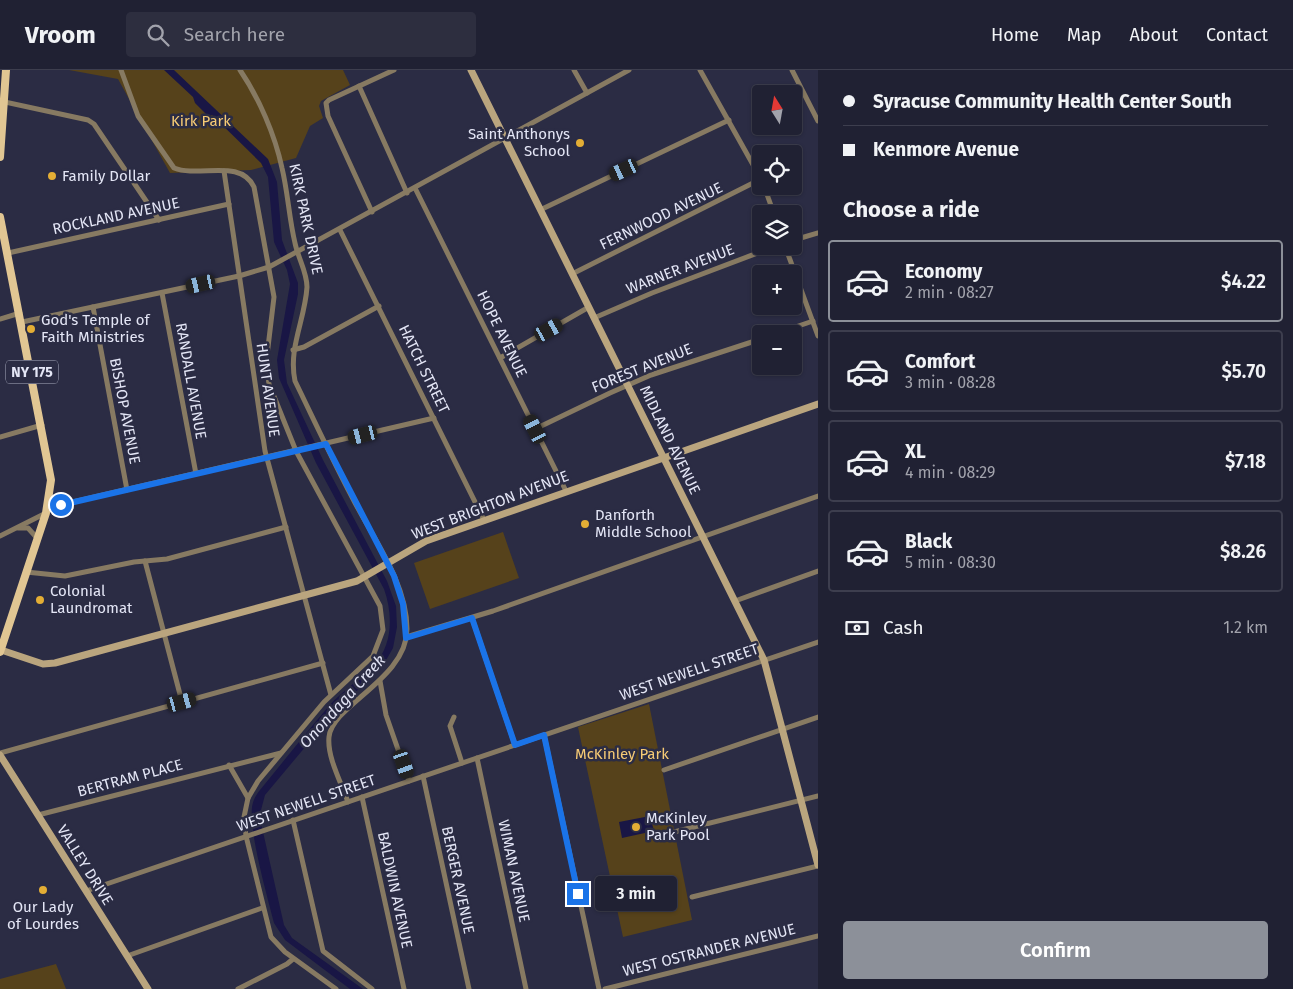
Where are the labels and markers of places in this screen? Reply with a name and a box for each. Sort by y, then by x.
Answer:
place label: Saint Anthonys School [468,125,571,160]
marker: Saint Anthonys School [574,137,586,149]
place label: Family Dollar [62,167,151,185]
marker: Family Dollar [46,170,58,182]
place label: God's Temple of Faith Ministries [41,311,150,346]
marker: God's Temple of Faith Ministries [25,323,37,335]
place label: Danforth Middle School [595,506,692,541]
marker: Danforth Middle School [579,518,591,530]
place label: Colonial Laundromat [50,582,133,617]
marker: Colonial Laundromat [34,594,46,606]
place label: McKinley Park Pool [646,809,710,844]
marker: McKinley Park Pool [630,821,642,833]
marker: Our Lady of Lourdes [37,884,49,896]
place label: Our Lady of Lourdes [7,898,79,933]

